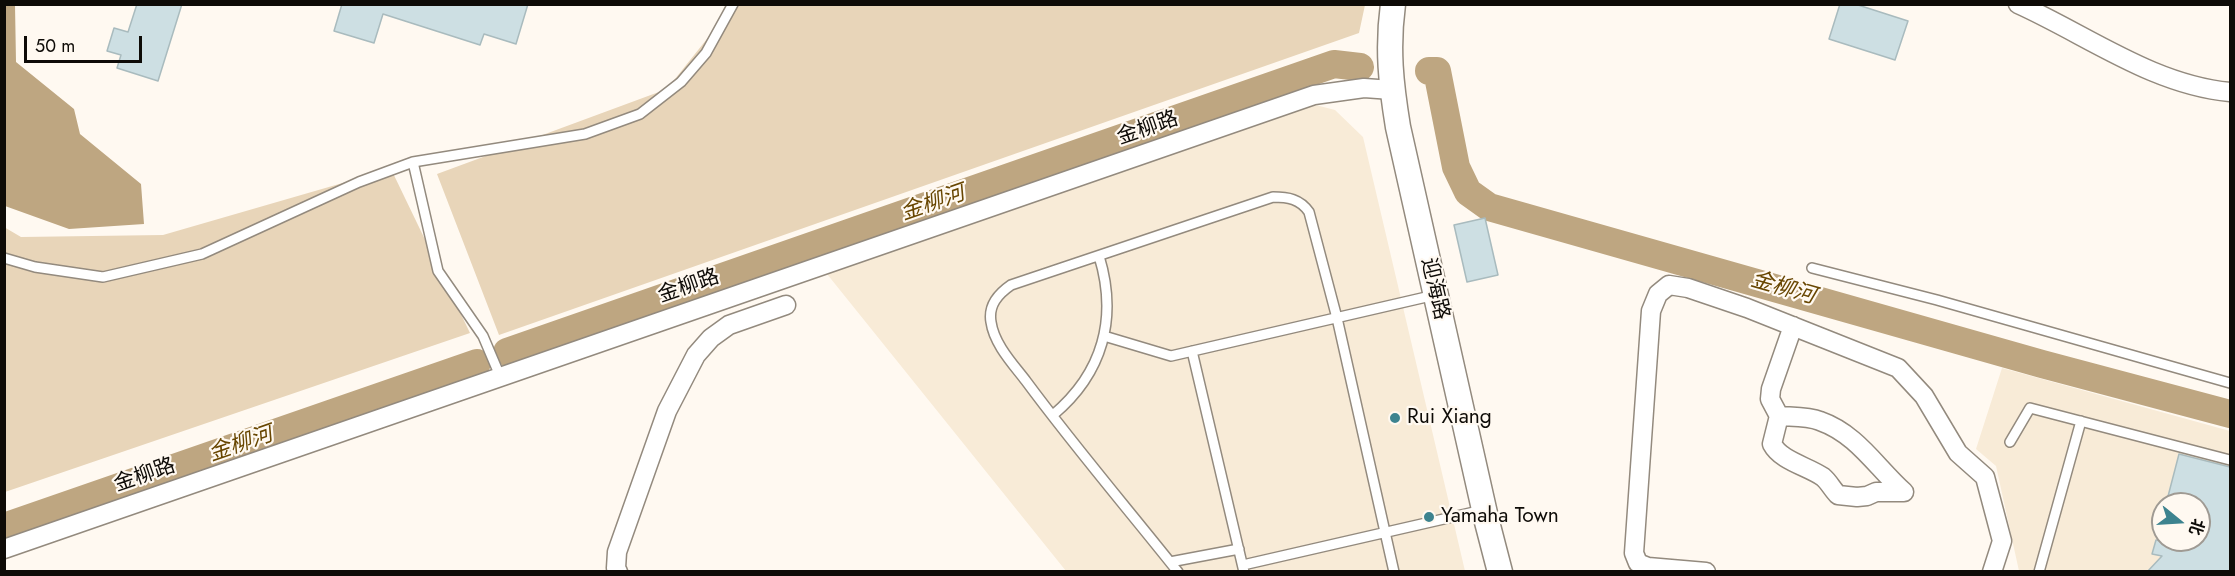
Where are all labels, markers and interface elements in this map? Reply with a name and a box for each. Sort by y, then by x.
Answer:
scale bar [27,24,146,62]
text: 50 m [35,33,75,59]
street label: 金柳路 [1114,107,1182,151]
water label: 金柳河 [898,181,968,227]
street label: 迎海路 [1415,255,1453,323]
street label: 金柳路 [655,265,723,309]
water label: 金柳河 [1748,267,1818,311]
place label: Rui Xiang [1407,405,1492,431]
marker: Rui Xiang [1388,411,1402,425]
water label: 金柳河 [206,422,276,468]
street label: 金柳路 [111,454,179,498]
north arrow [2151,492,2211,552]
place label: Yamaha Town [1441,504,1559,530]
marker: Yamaha Town [1422,510,1436,524]
text: 北 [2183,516,2210,538]

